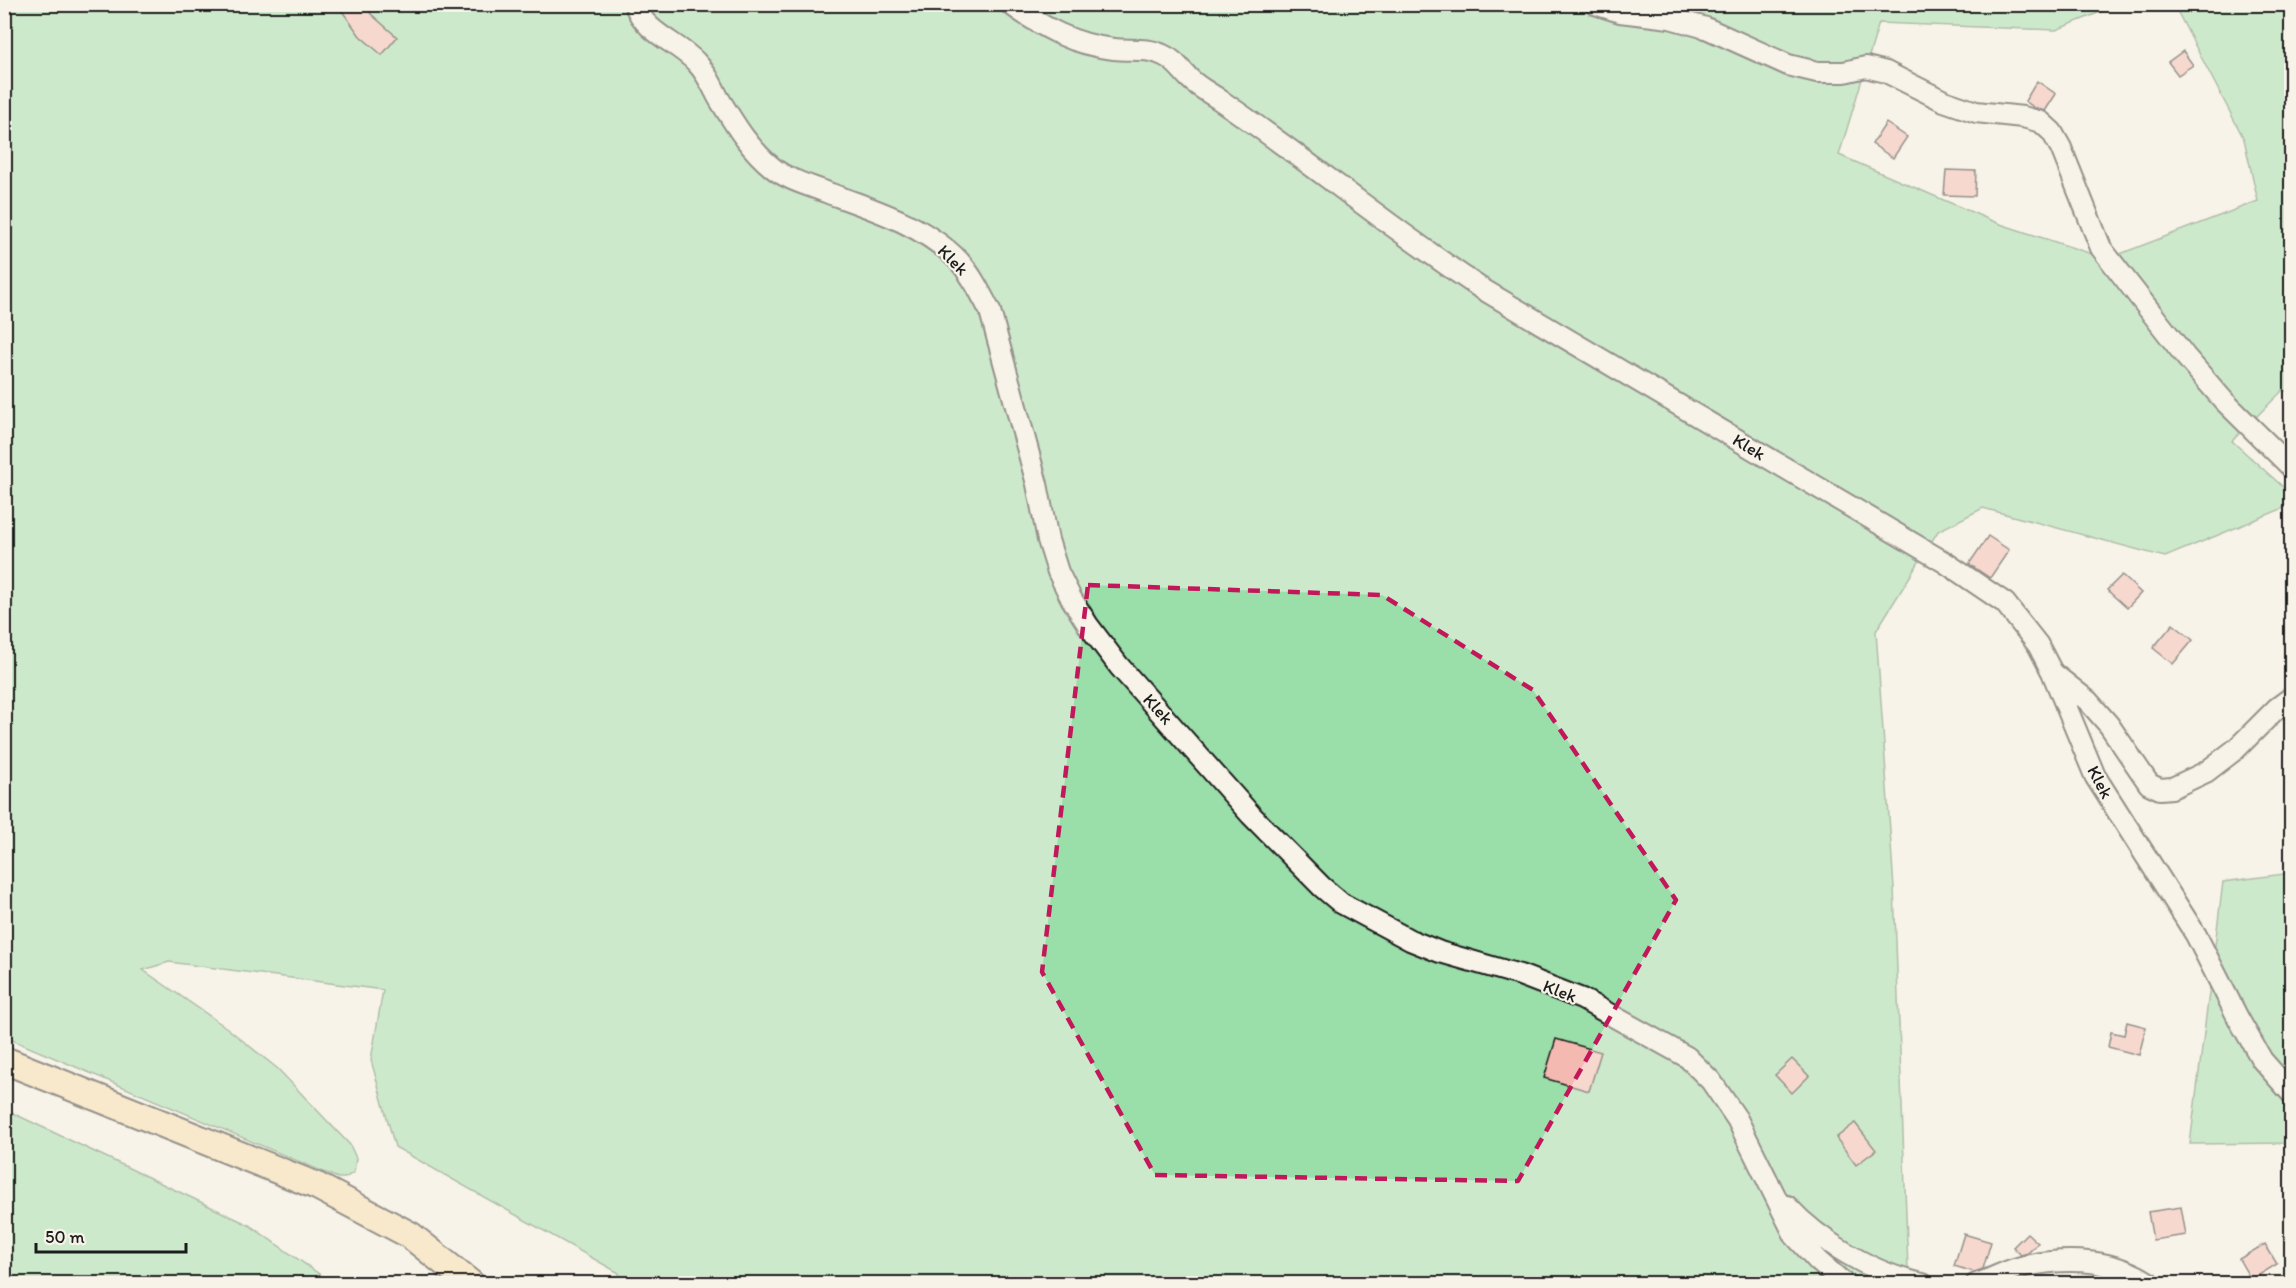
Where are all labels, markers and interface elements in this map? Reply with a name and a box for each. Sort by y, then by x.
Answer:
street label: Klek [933,240,973,280]
street label: Klek [1729,429,1769,465]
street label: Klek [1138,689,1178,729]
street label: Klek [2082,762,2118,802]
street label: Klek [1540,975,1580,1007]
scale bar [36,1216,186,1254]
text: 50 m [45,1226,85,1248]

